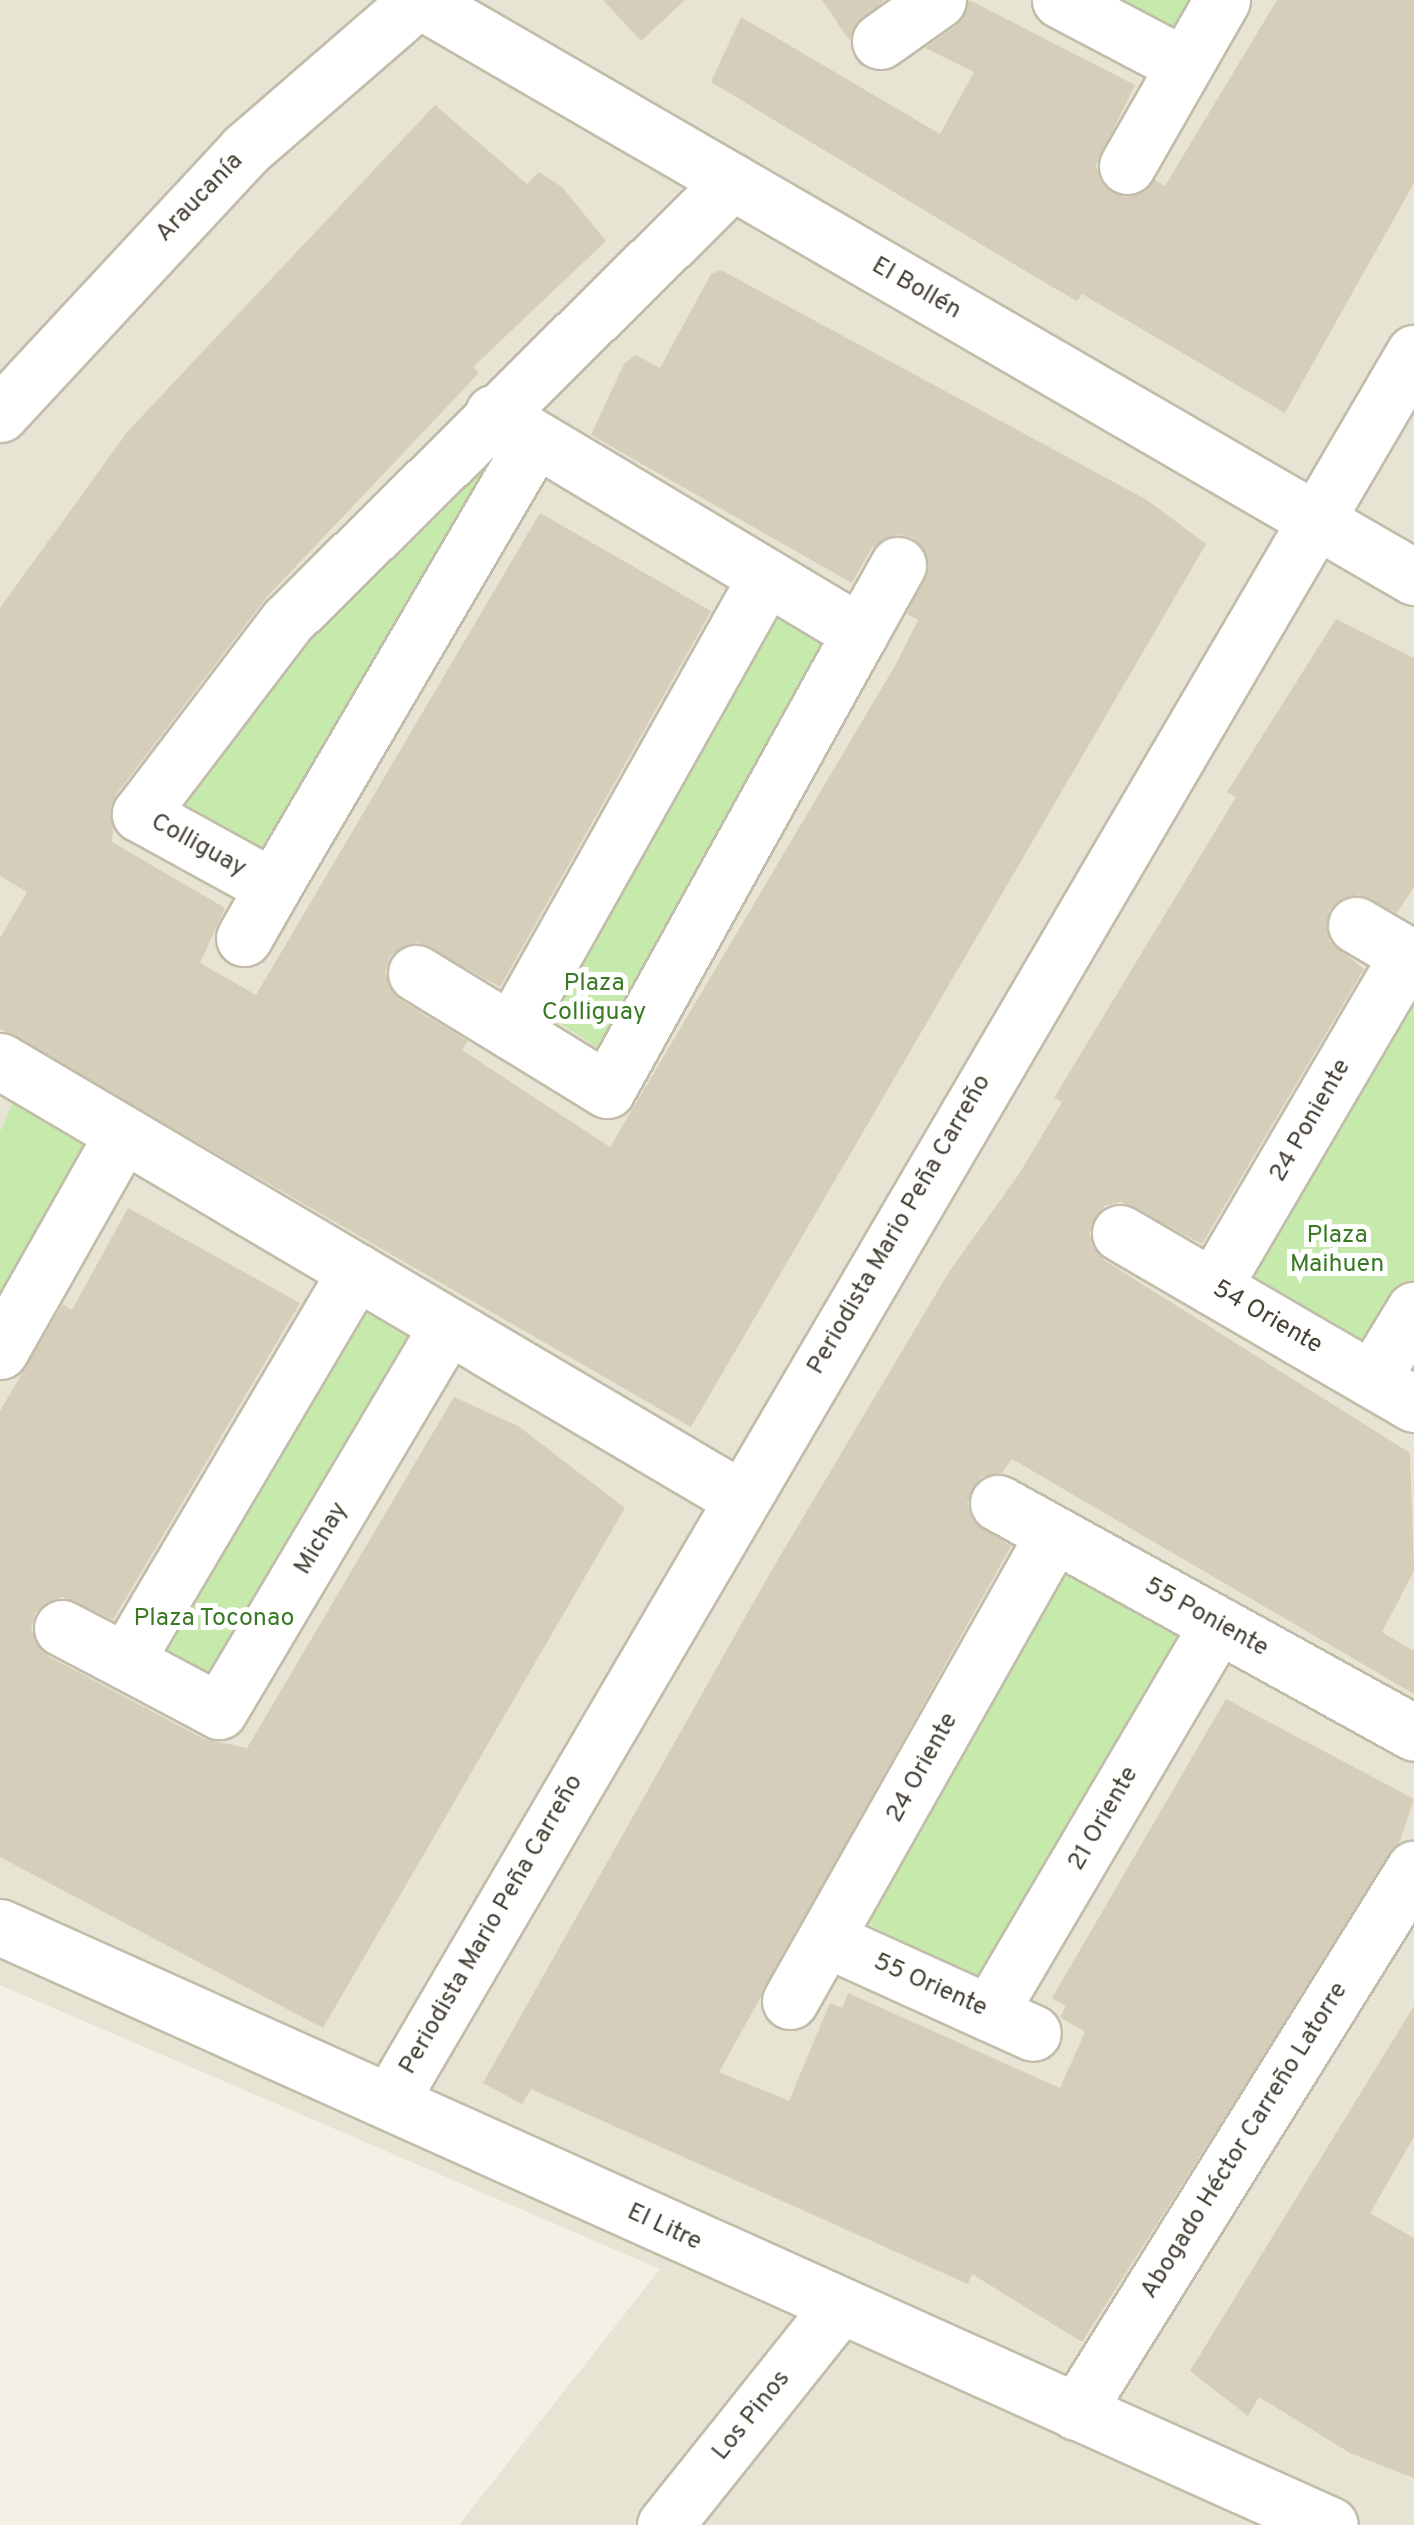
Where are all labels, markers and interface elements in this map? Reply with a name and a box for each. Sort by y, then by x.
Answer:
street label: Araucanía [150,147,250,249]
street label: El Bollén [866,251,966,327]
street label: Colliguay [145,808,251,884]
park label: Plaza Colliguay [542,970,646,1029]
street label: 24 Poniente [1264,1054,1358,1188]
street label: Periodista Mario Peña Carreño [802,1070,998,1380]
park label: Plaza Maihuen [1290,1222,1384,1281]
street label: 54 Oriente [1207,1275,1327,1361]
street label: Michay [289,1497,355,1581]
street label: 55 Poniente [1139,1572,1273,1664]
park label: Plaza Toconao [133,1604,295,1634]
street label: 24 Oriente [881,1708,965,1828]
street label: 21 Oriente [1062,1762,1146,1876]
street label: Periodista Mario Peña Carreño [394,1770,590,2080]
street label: 55 Oriente [869,1948,991,2024]
street label: Abogado Héctor Carreño Latorre [1135,1977,1355,2305]
street label: El Litre [622,2198,706,2258]
street label: Los Pinos [707,2365,797,2467]

